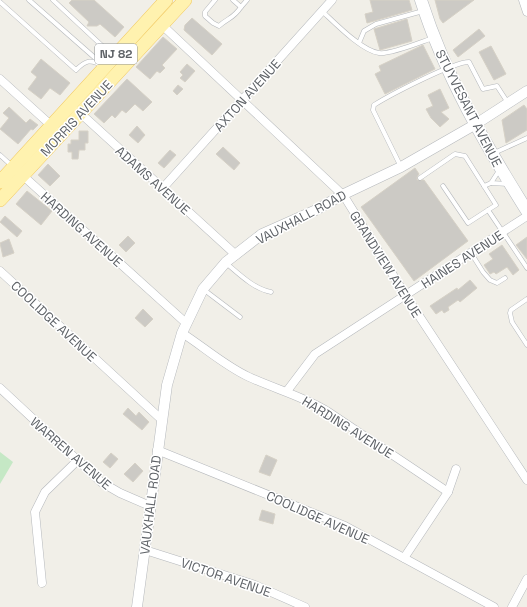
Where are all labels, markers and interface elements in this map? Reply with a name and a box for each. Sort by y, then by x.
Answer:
road number: NJ 82 [95,44,137,64]
street label: STUYVESANT AVENUE [431,46,506,170]
street label: AXTON AVENUE [210,56,284,135]
street label: MORRIS AVENUE [37,77,116,160]
street label: ADAMS AVENUE [112,142,194,218]
street label: VAUXHALL ROAD [253,186,349,248]
street label: HARDING AVENUE [37,188,126,271]
street label: GRANDVIEW AVENUE [346,208,425,321]
street label: HAINES AVENUE [418,227,507,292]
street label: COOLIDGE AVENUE [7,277,100,365]
street label: HARDING AVENUE [299,393,397,462]
street label: WARREN AVENUE [27,413,115,493]
street label: VAUXHALL ROAD [136,454,165,556]
street label: COOLIDGE AVENUE [264,487,372,548]
street label: VICTOR AVENUE [179,554,273,601]

